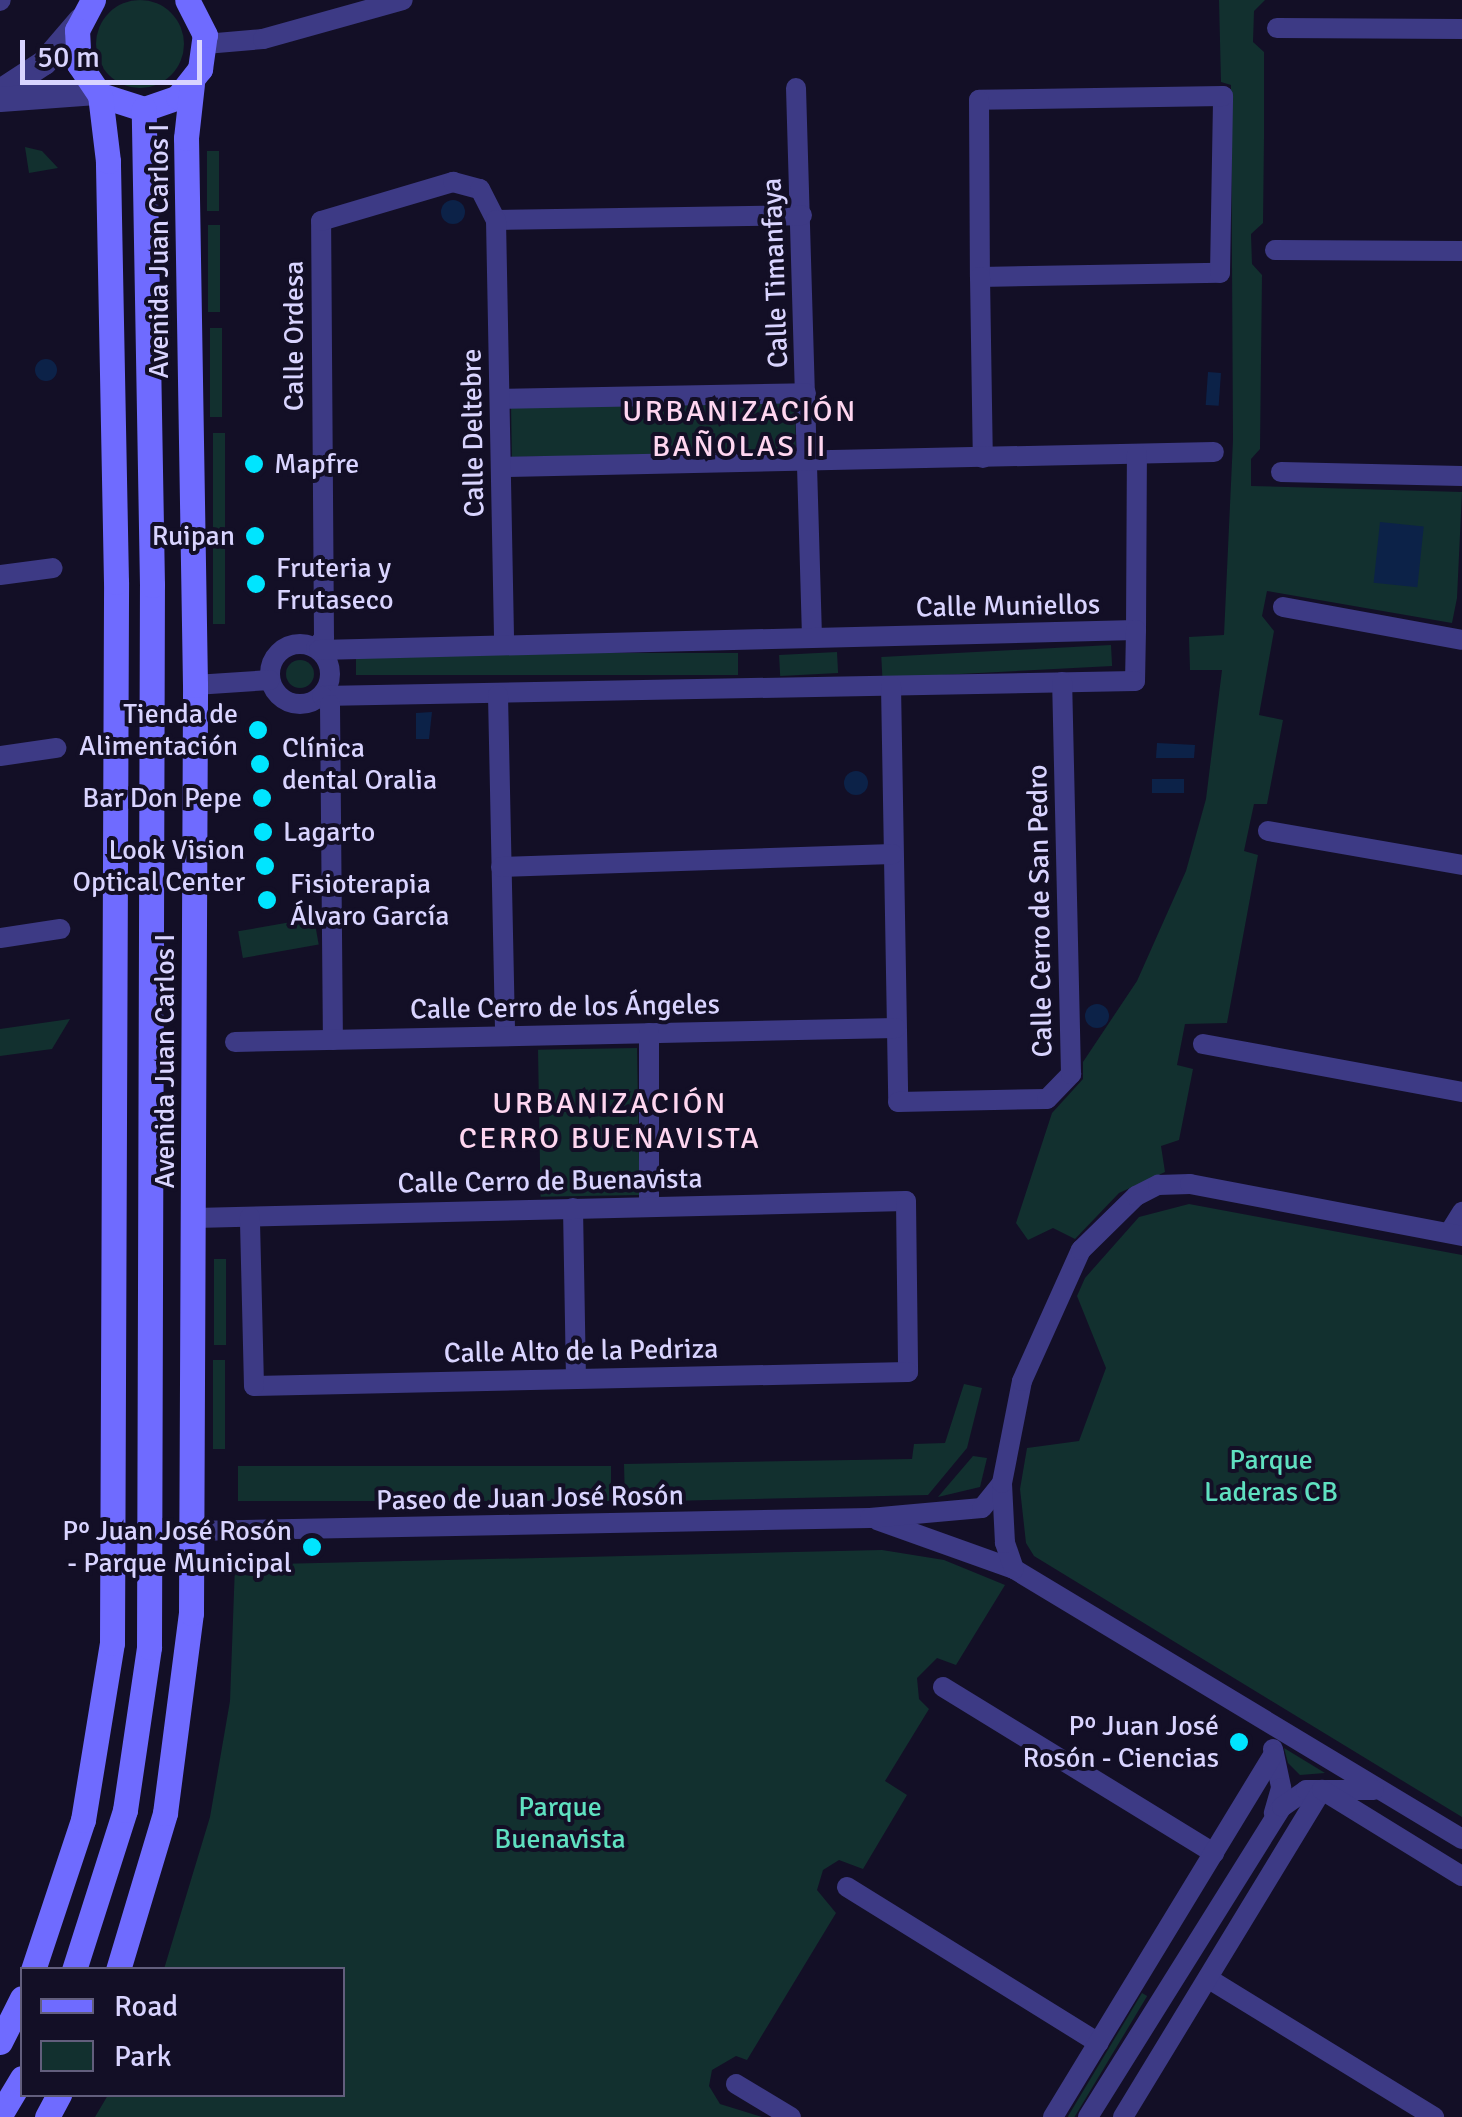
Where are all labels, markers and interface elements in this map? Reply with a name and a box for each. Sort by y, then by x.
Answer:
scale bar [25,20,208,82]
text: 50 m [37,39,100,76]
street label: Avenida Juan Carlos I [142,124,176,378]
street label: Calle Timanfaya [755,177,795,369]
street label: Calle Ordesa [277,261,311,411]
street label: Calle Deltebre [455,348,491,518]
district label: URBANIZACIÓN BAÑOLAS II [622,394,858,464]
place label: Mapfre [274,447,359,481]
marker: Mapfre [243,453,265,475]
place label: Ruipan [152,519,235,553]
marker: Ruipan [244,525,266,547]
place label: Fruteria y Frutaseco [276,551,393,617]
marker: Fruteria y Frutaseco [245,573,267,595]
street label: Calle Muniellos [916,588,1100,624]
place label: Tienda de Alimentación [79,697,238,763]
marker: Tienda de Alimentación [247,719,269,741]
place label: Clínica dental Oralia [282,731,437,797]
marker: Clínica dental Oralia [247,751,273,777]
street label: Calle Cerro de San Pedro [1021,764,1059,1058]
place label: Bar Don Pepe [82,781,242,815]
marker: Bar Don Pepe [251,787,273,809]
place label: Lagarto [283,815,375,849]
marker: Lagarto [252,821,274,843]
place label: Look Vision Optical Center [73,833,245,899]
marker: Look Vision Optical Center [254,855,276,877]
place label: Fisioterapia Álvaro García [290,867,449,933]
marker: Fisioterapia Álvaro García [254,887,280,913]
street label: Avenida Juan Carlos I [148,934,182,1188]
street label: Calle Cerro de los Ángeles [410,987,720,1027]
district label: URBANIZACIÓN CERRO BUENAVISTA [459,1086,761,1156]
street label: Calle Cerro de Buenavista [397,1162,703,1200]
street label: Calle Alto de la Pedriza [443,1332,719,1370]
park label: Parque Laderas CB [1204,1443,1338,1509]
street label: Paseo de Juan José Rosón [376,1479,684,1517]
place label: Pº Juan José Rosón - Parque Municipal [62,1514,292,1580]
marker: Pº Juan José Rosón - Parque Municipal [301,1536,323,1558]
place label: Pº Juan José Rosón - Ciencias [1023,1709,1219,1775]
marker: Pº Juan José Rosón - Ciencias [1228,1731,1250,1753]
park label: Parque Buenavista [494,1790,626,1856]
legend [20,1967,345,2097]
text: Road [114,1988,178,2025]
text: Park [114,2038,172,2075]

